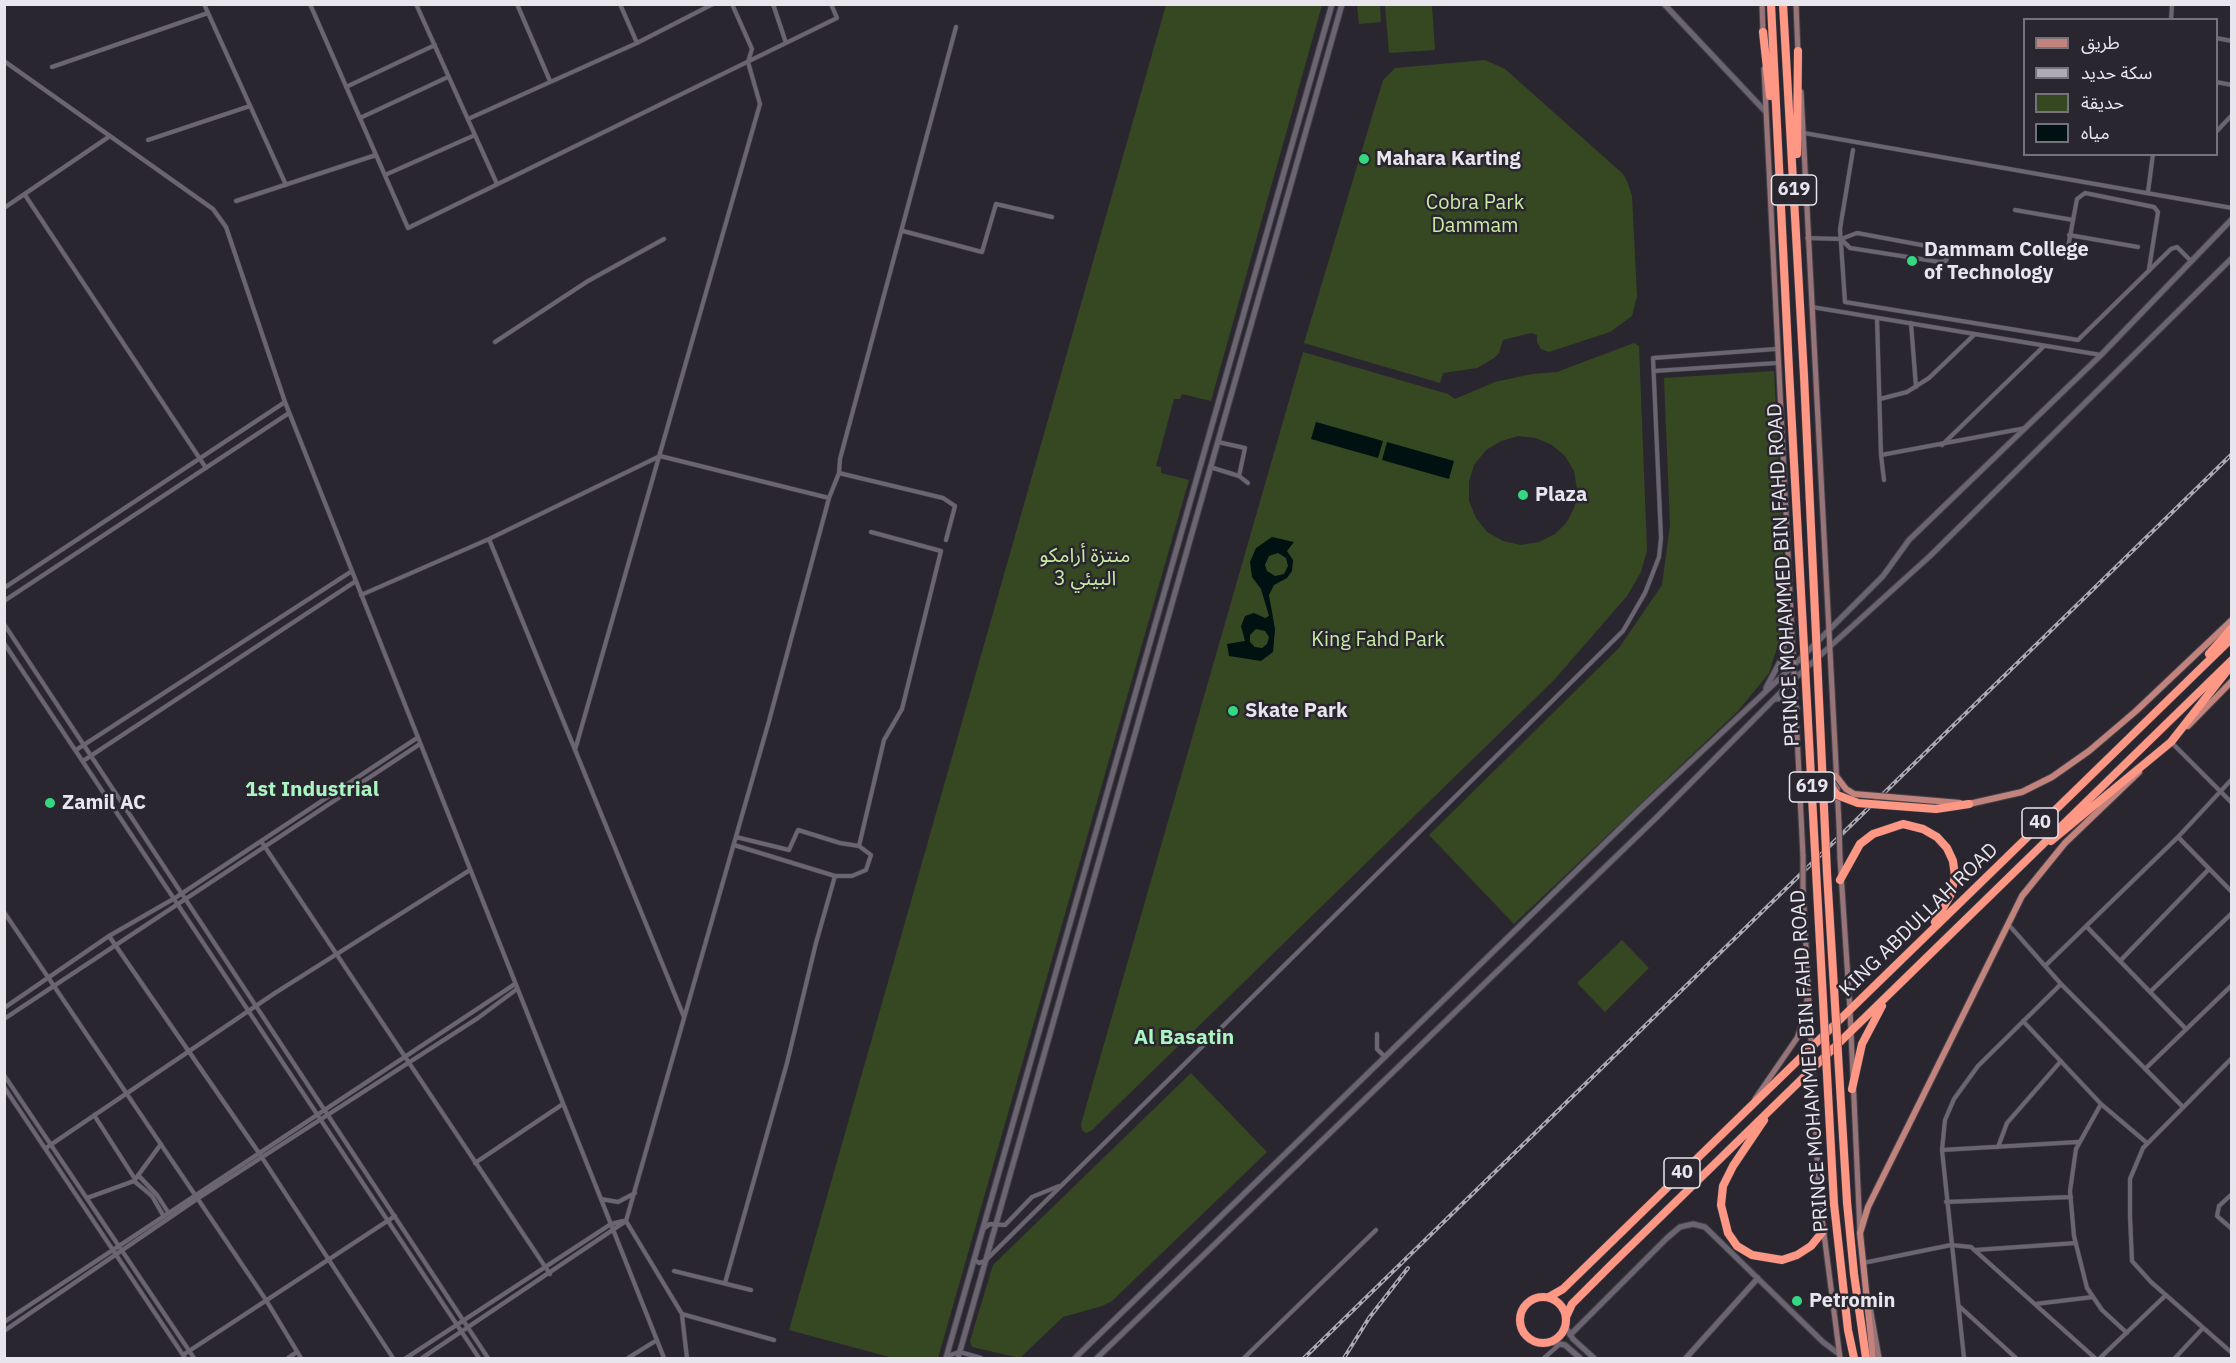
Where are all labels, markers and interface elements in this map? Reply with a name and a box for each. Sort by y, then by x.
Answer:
legend [2023,18,2218,156]
text: طريق [2081,31,2120,54]
text: سكة حديد [2081,61,2152,84]
text: حديقة [2081,91,2124,114]
text: مياه [2081,121,2110,144]
place label: Mahara Karting [1376,147,1521,171]
marker: Mahara Karting [1357,152,1371,166]
road number: 619 [1772,175,1816,205]
park label: Cobra Park Dammam [1426,191,1524,238]
place label: Dammam College of Technology [1924,238,2089,285]
marker: Dammam College of Technology [1905,254,1919,268]
street label: PRINCE MOHAMMED BIN FAHD ROAD [1763,403,1805,747]
place label: Plaza [1535,483,1587,507]
marker: Plaza [1516,488,1530,502]
park label: منتزة أرامكو البيئي 3 [1039,544,1131,591]
park label: King Fahd Park [1311,628,1445,652]
place label: Skate Park [1245,699,1348,723]
marker: Skate Park [1226,704,1240,718]
road number: 619 [1790,772,1834,802]
district label: 1st Industrial [245,777,379,803]
place label: Zamil AC [62,791,146,815]
marker: Zamil AC [43,796,57,810]
road number: 40 [2022,808,2058,838]
street label: KING ABDULLAH ROAD [1835,838,2003,1002]
street label: PRINCE MOHAMMED BIN FAHD ROAD [1786,889,1834,1233]
district label: Al Basatin [1134,1025,1234,1051]
road number: 40 [1664,1158,1700,1188]
place label: Petromin [1809,1289,1895,1313]
marker: Petromin [1790,1294,1804,1308]

